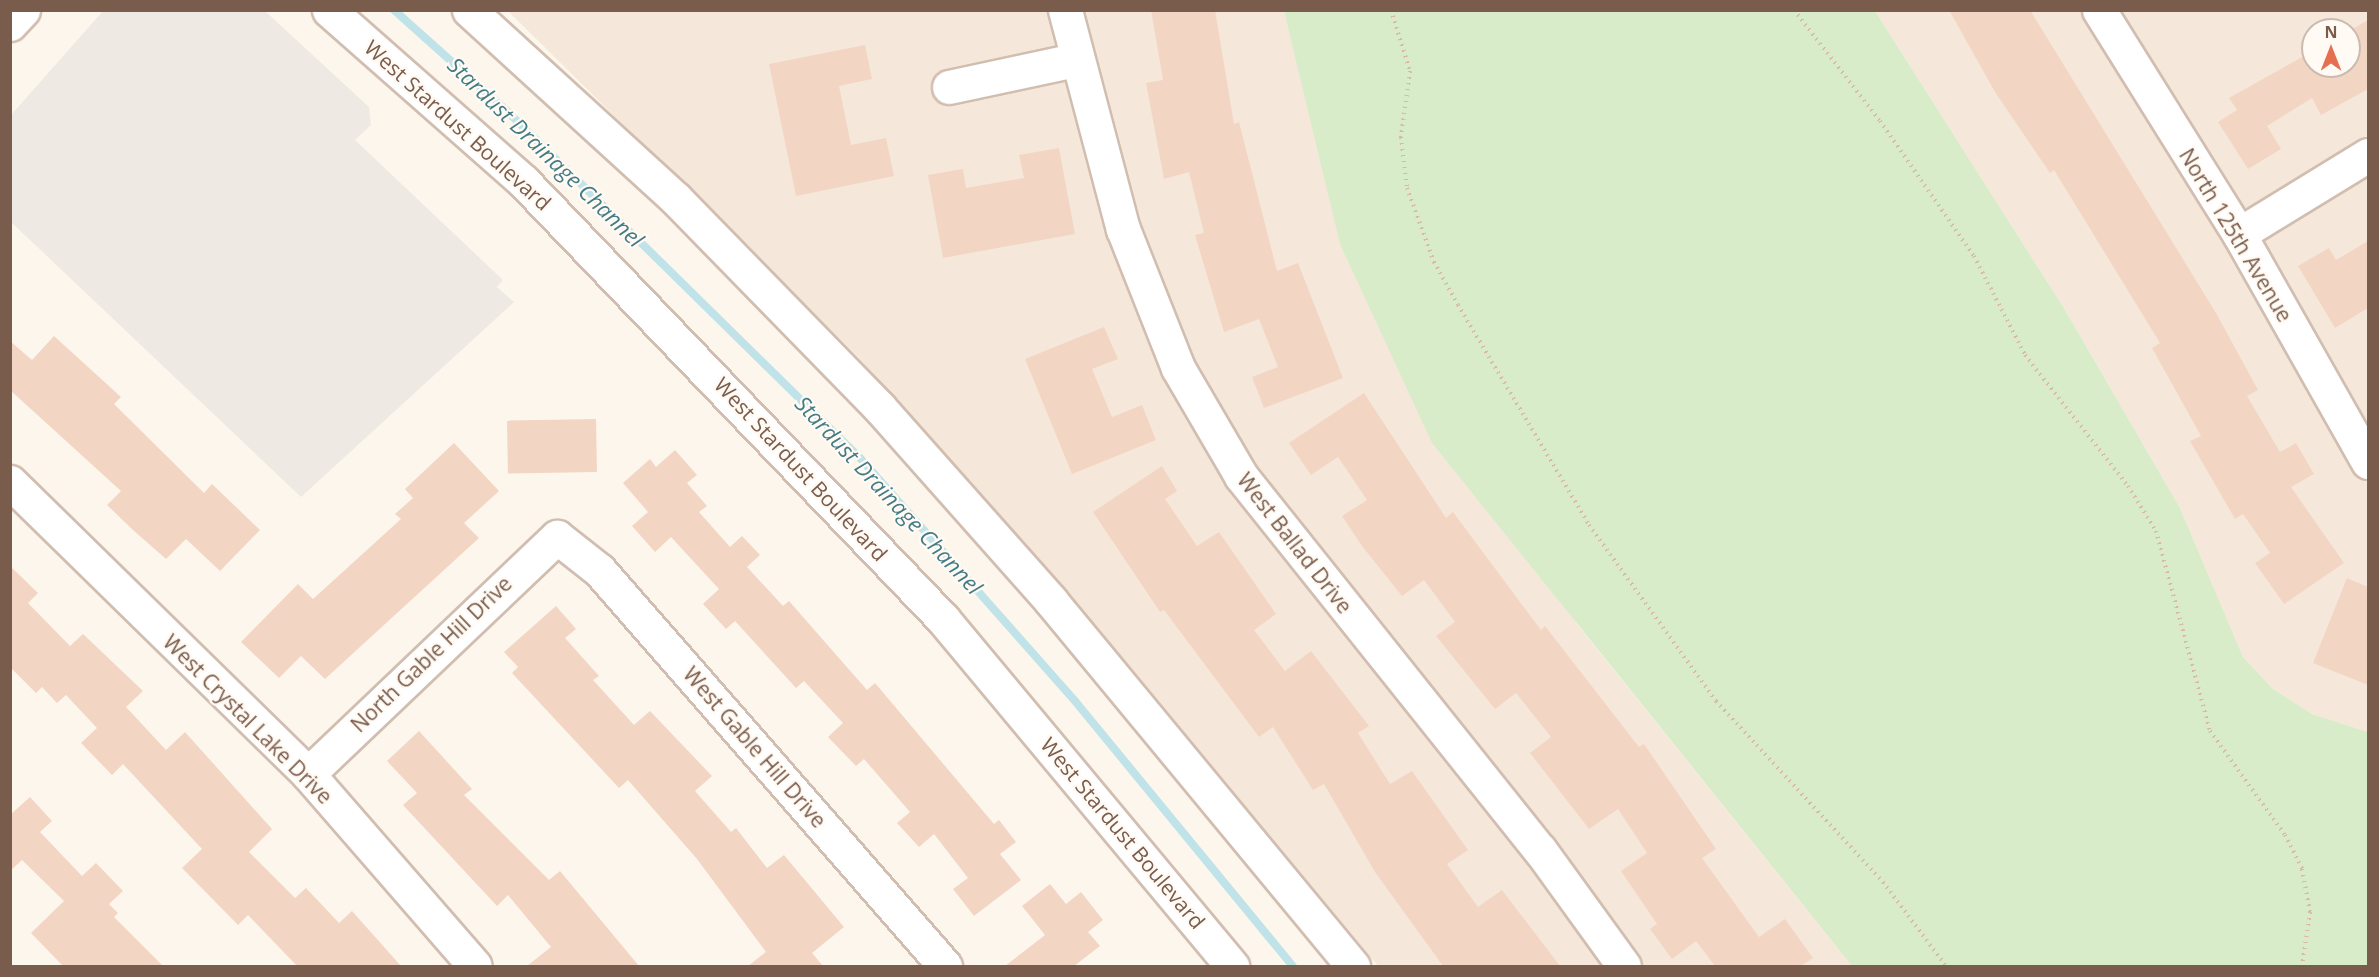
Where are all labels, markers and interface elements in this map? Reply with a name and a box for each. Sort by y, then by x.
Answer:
north arrow [2301,18,2361,78]
text: N [2324,21,2338,43]
street label: West Stardust Boulevard [360,35,556,215]
water label: Stardust Drainage Channel [443,52,649,252]
street label: North 125th Avenue [2174,144,2298,326]
street label: West Stardust Boulevard [709,372,893,566]
water label: Stardust Drainage Channel [790,390,988,600]
street label: West Ballad Drive [1232,468,1358,618]
street label: North Gable Hill Drive [345,571,517,737]
street label: West Crystal Lake Drive [158,629,338,809]
street label: West Gable Hill Drive [678,661,832,833]
street label: West Stardust Boulevard [1036,732,1210,934]

